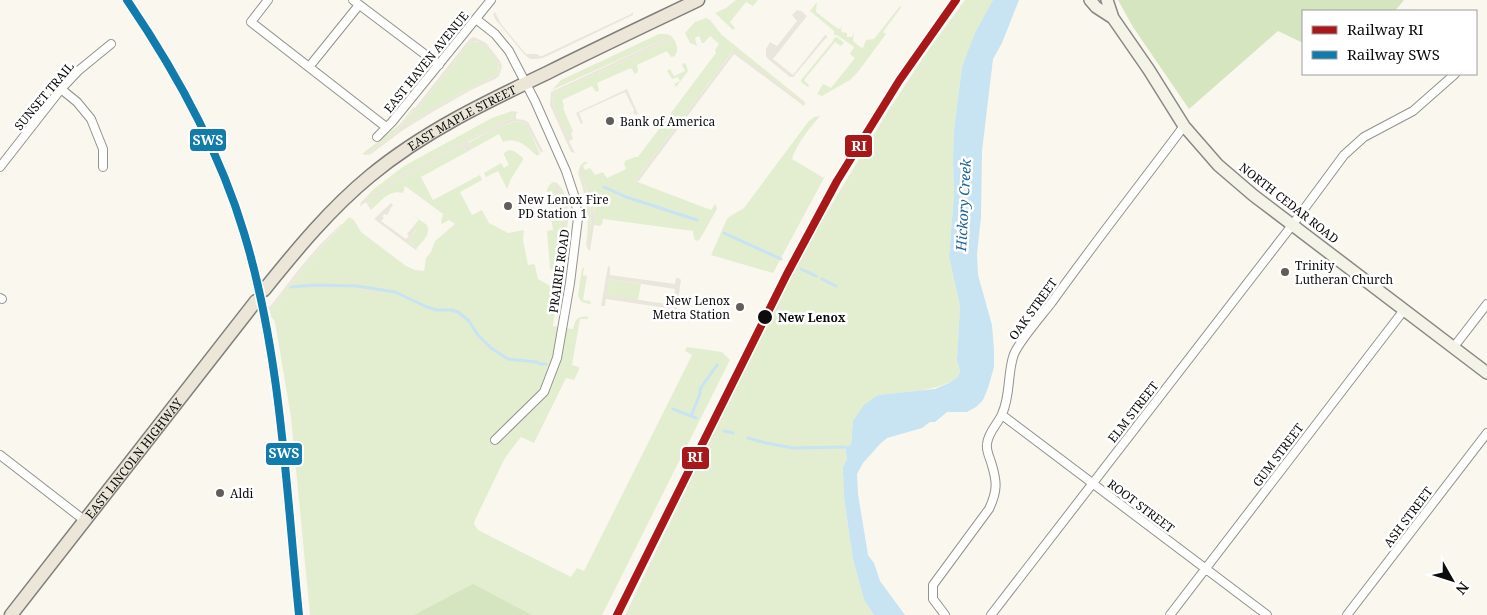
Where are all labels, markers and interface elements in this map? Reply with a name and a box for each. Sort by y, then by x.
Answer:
street label: EAST HAVEN AVENUE [380,8,472,116]
legend [1302,10,1477,75]
text: Railway RI [1347,19,1424,39]
text: Railway SWS [1347,44,1440,64]
street label: SUNSET TRAIL [10,58,78,134]
street label: EAST MAPLE STREET [404,80,519,154]
place label: Bank of America [620,113,716,130]
marker: Bank of America [604,115,616,127]
line badge: SWS [189,128,227,152]
text: SWS [193,130,223,149]
line badge: RI [844,134,873,158]
text: RI [851,136,867,155]
water label: Hickory Creek [951,157,975,253]
street label: NORTH CEDAR ROAD [1236,159,1342,247]
place label: New Lenox Fire PD Station 1 [518,191,609,222]
marker: New Lenox Fire PD Station 1 [502,200,514,212]
street label: PRAIRIE ROAD [545,228,573,314]
place label: Trinity Lutheran Church [1295,257,1394,288]
marker: Trinity Lutheran Church [1279,266,1291,278]
street label: OAK STREET [1005,274,1062,343]
place label: New Lenox Metra Station [653,292,730,323]
marker: New Lenox Metra Station [734,301,746,313]
marker: New Lenox [756,308,774,326]
place label: New Lenox [778,309,846,326]
street label: ELM STREET [1104,377,1163,446]
street label: EAST LINCOLN HIGHWAY [81,394,186,522]
street label: GUM STREET [1249,419,1308,490]
line badge: SWS [265,442,303,466]
text: SWS [269,443,299,462]
line badge: RI [681,446,710,470]
text: RI [687,447,703,466]
street label: ROOT STREET [1104,475,1178,537]
street label: ASH STREET [1380,483,1437,551]
place label: Aldi [230,485,254,502]
marker: Aldi [214,487,226,499]
north arrow [1427,555,1477,605]
text: N [1452,578,1473,599]

